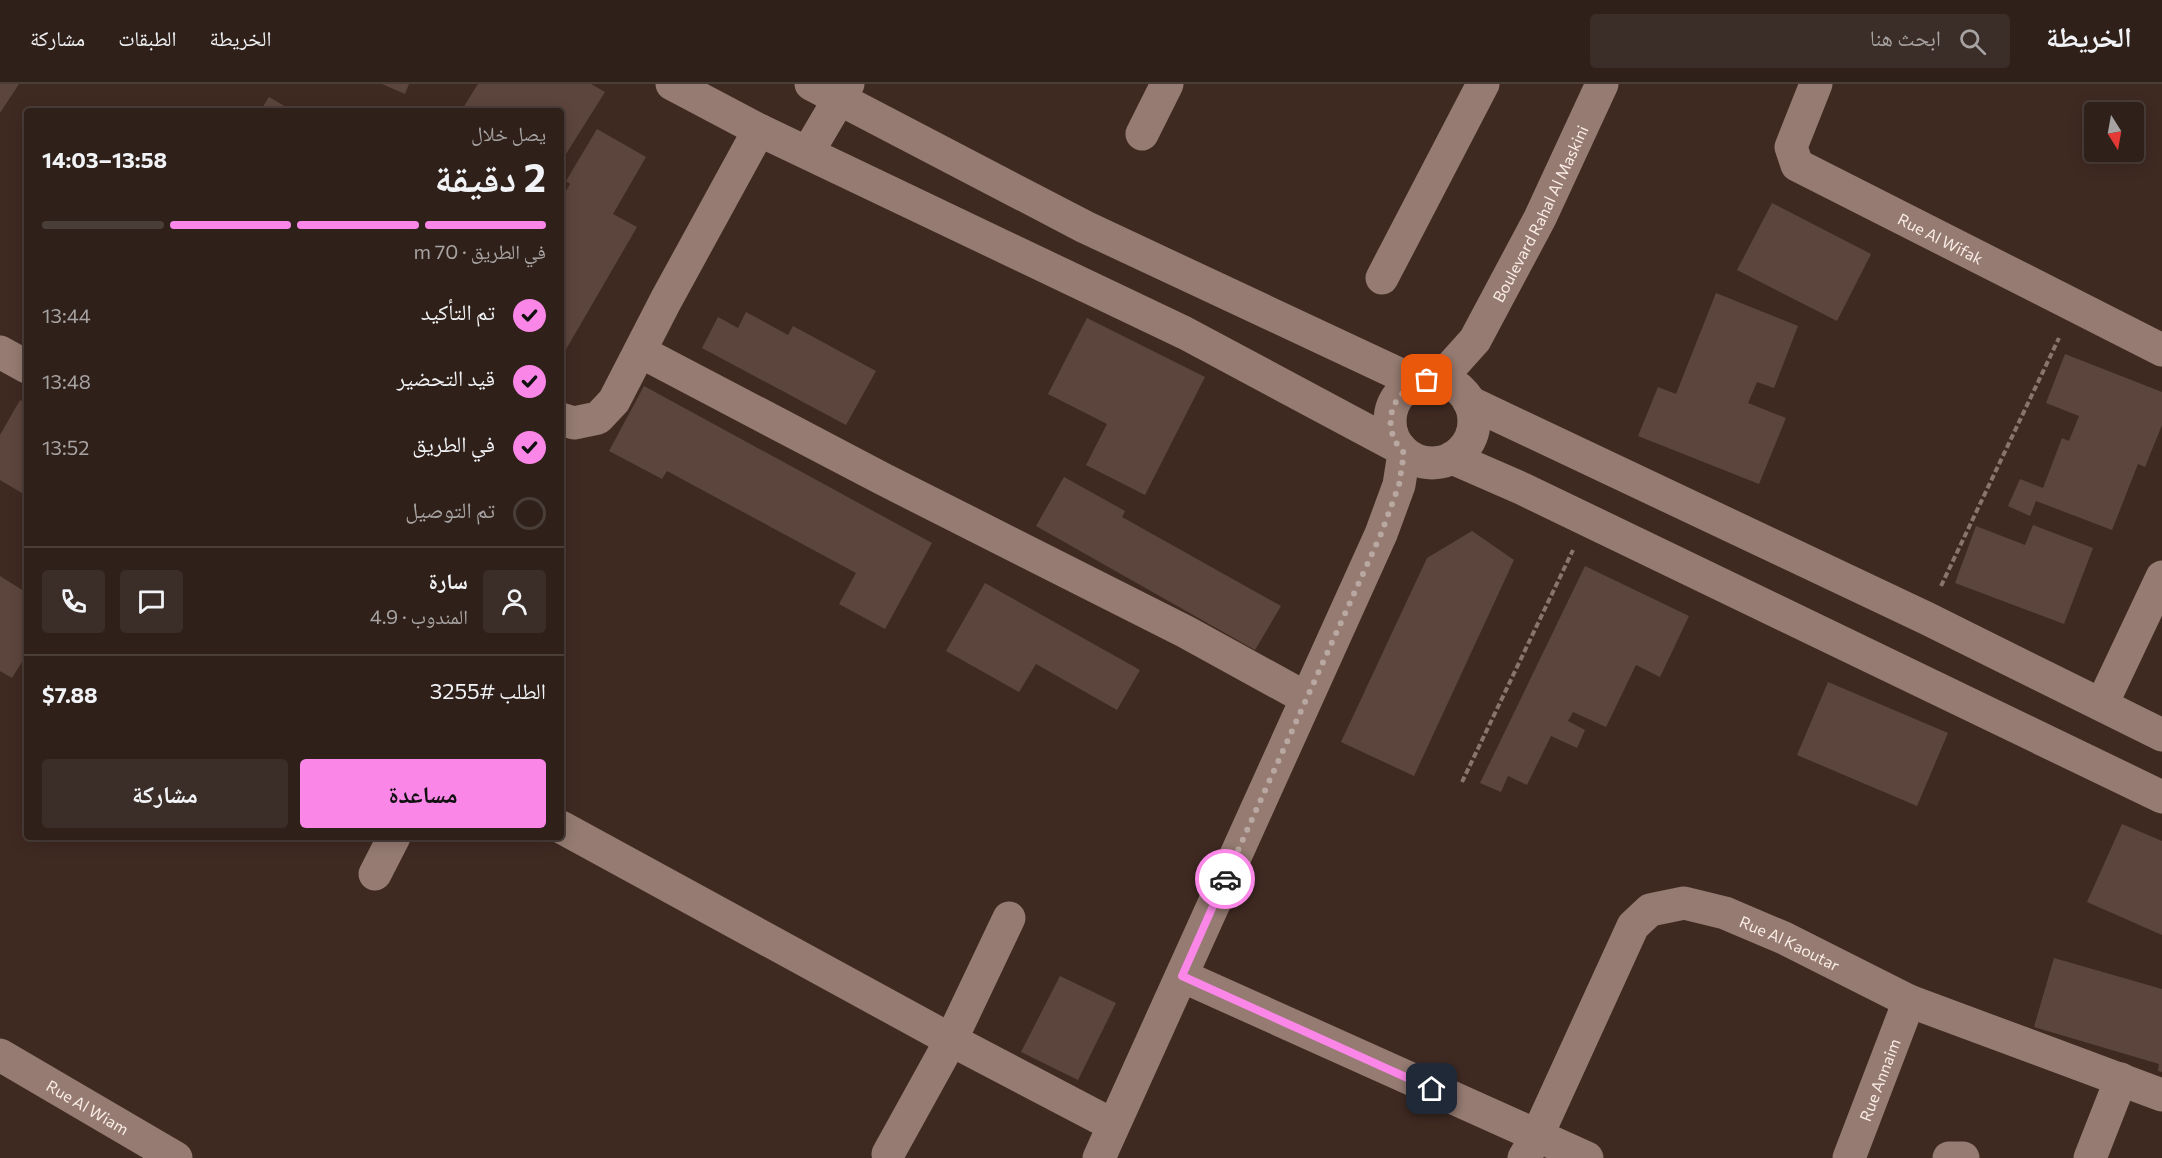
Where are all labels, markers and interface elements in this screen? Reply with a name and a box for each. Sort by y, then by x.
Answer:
search box [1590,14,2010,68]
text: الخريطة [2046,19,2132,53]
text: ابحث هنا [1870,24,1941,51]
text: مشاركة [30,25,85,50]
text: الطبقات [118,25,177,50]
text: الخريطة [210,25,271,50]
icon: search [1956,25,1989,58]
north arrow [2084,102,2144,162]
map controls [2084,102,2144,162]
text: يصل خلال [471,121,546,145]
street label: Boulevard Rahal Al Maskini [1488,122,1591,305]
text: 13:58–14:03 [42,146,167,173]
text: 2 دقيقة [434,152,546,200]
street label: Rue Al Wifak [1895,208,1987,268]
text: في الطريق · 70 m [413,239,546,263]
text: تم التأكيد [421,298,495,325]
icon: check [513,299,546,332]
text: 13:44 [42,303,91,327]
pin [1401,354,1452,405]
icon: bag [1410,363,1443,396]
text: قيد التحضير [397,364,495,391]
icon: check [513,365,546,398]
text: 13:48 [42,369,91,393]
text: في الطريق [412,430,495,457]
icon: check [513,431,546,464]
text: 13:52 [42,435,89,459]
text: تم التوصيل [405,496,495,523]
text: سارة [429,567,468,594]
button: phone [42,570,105,633]
button: chat [120,570,183,633]
button: person [483,570,546,633]
text: المندوب · 4.9 [370,604,468,628]
text: الطلب #3255 [430,677,546,704]
text: $7.88 [42,681,98,708]
button: مشاركة [42,759,288,828]
button: مساعدة [300,759,546,828]
courier [1195,849,1255,909]
icon: car [1209,863,1242,896]
street label: Rue Al Kaoutar [1737,911,1844,974]
street label: Rue Annaim [1855,1036,1903,1124]
pin [1406,1063,1457,1114]
icon: home [1415,1072,1448,1105]
street label: Rue Al Wiam [43,1075,133,1138]

